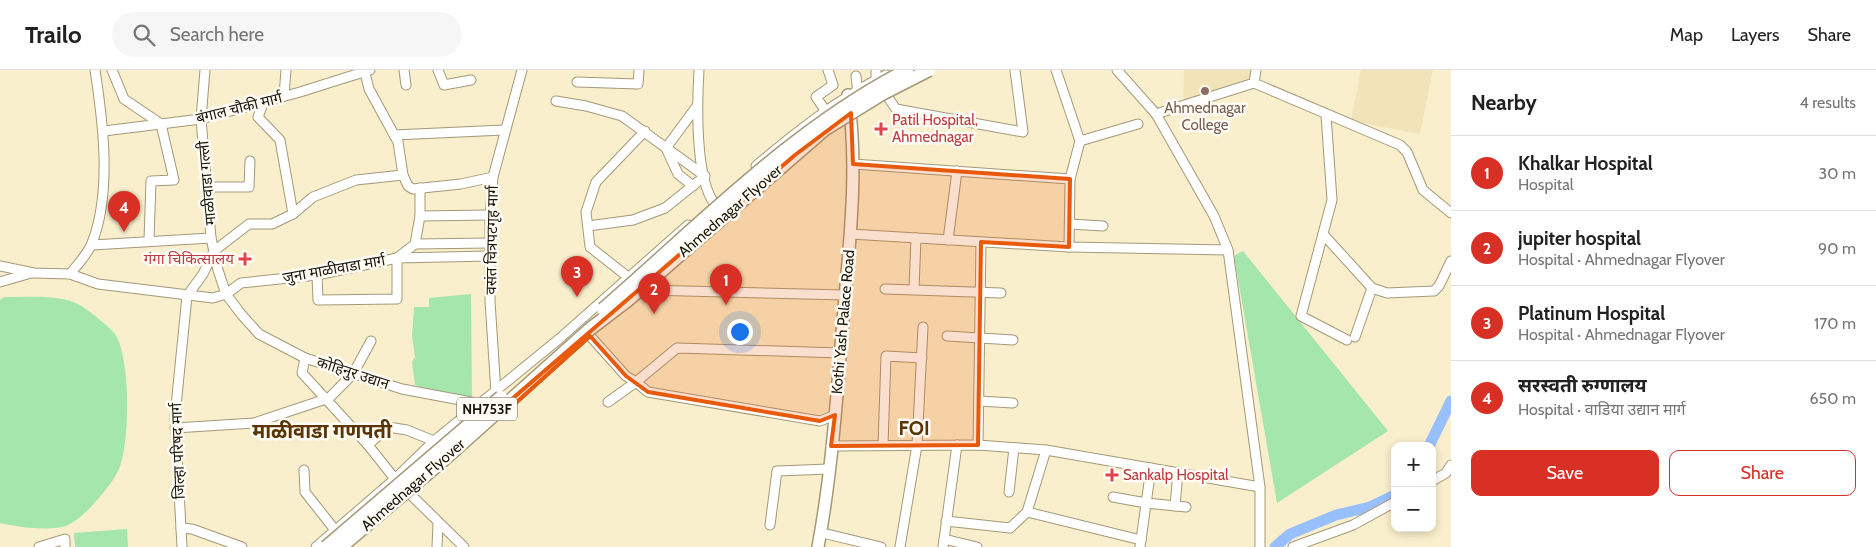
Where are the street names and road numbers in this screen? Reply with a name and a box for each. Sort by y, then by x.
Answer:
street label: बंगाल चौकी मार्ग [194,88,285,127]
street label: माळीवाडा गल्ली [194,139,220,226]
street label: Ahmednagar Flyover [675,161,786,261]
street label: वसंत चित्रपटगृह मार्ग [482,184,503,295]
street label: Kothi Yash Palace Road [828,249,858,395]
street label: जुना माळीवाडा मार्ग [281,251,388,288]
street label: कोहिनुर उद्यान [314,353,392,394]
road number: NH753F [457,398,517,420]
street label: जिल्हा परिषद मार्ग [167,401,189,500]
street label: Ahmednagar Flyover [358,435,469,535]

